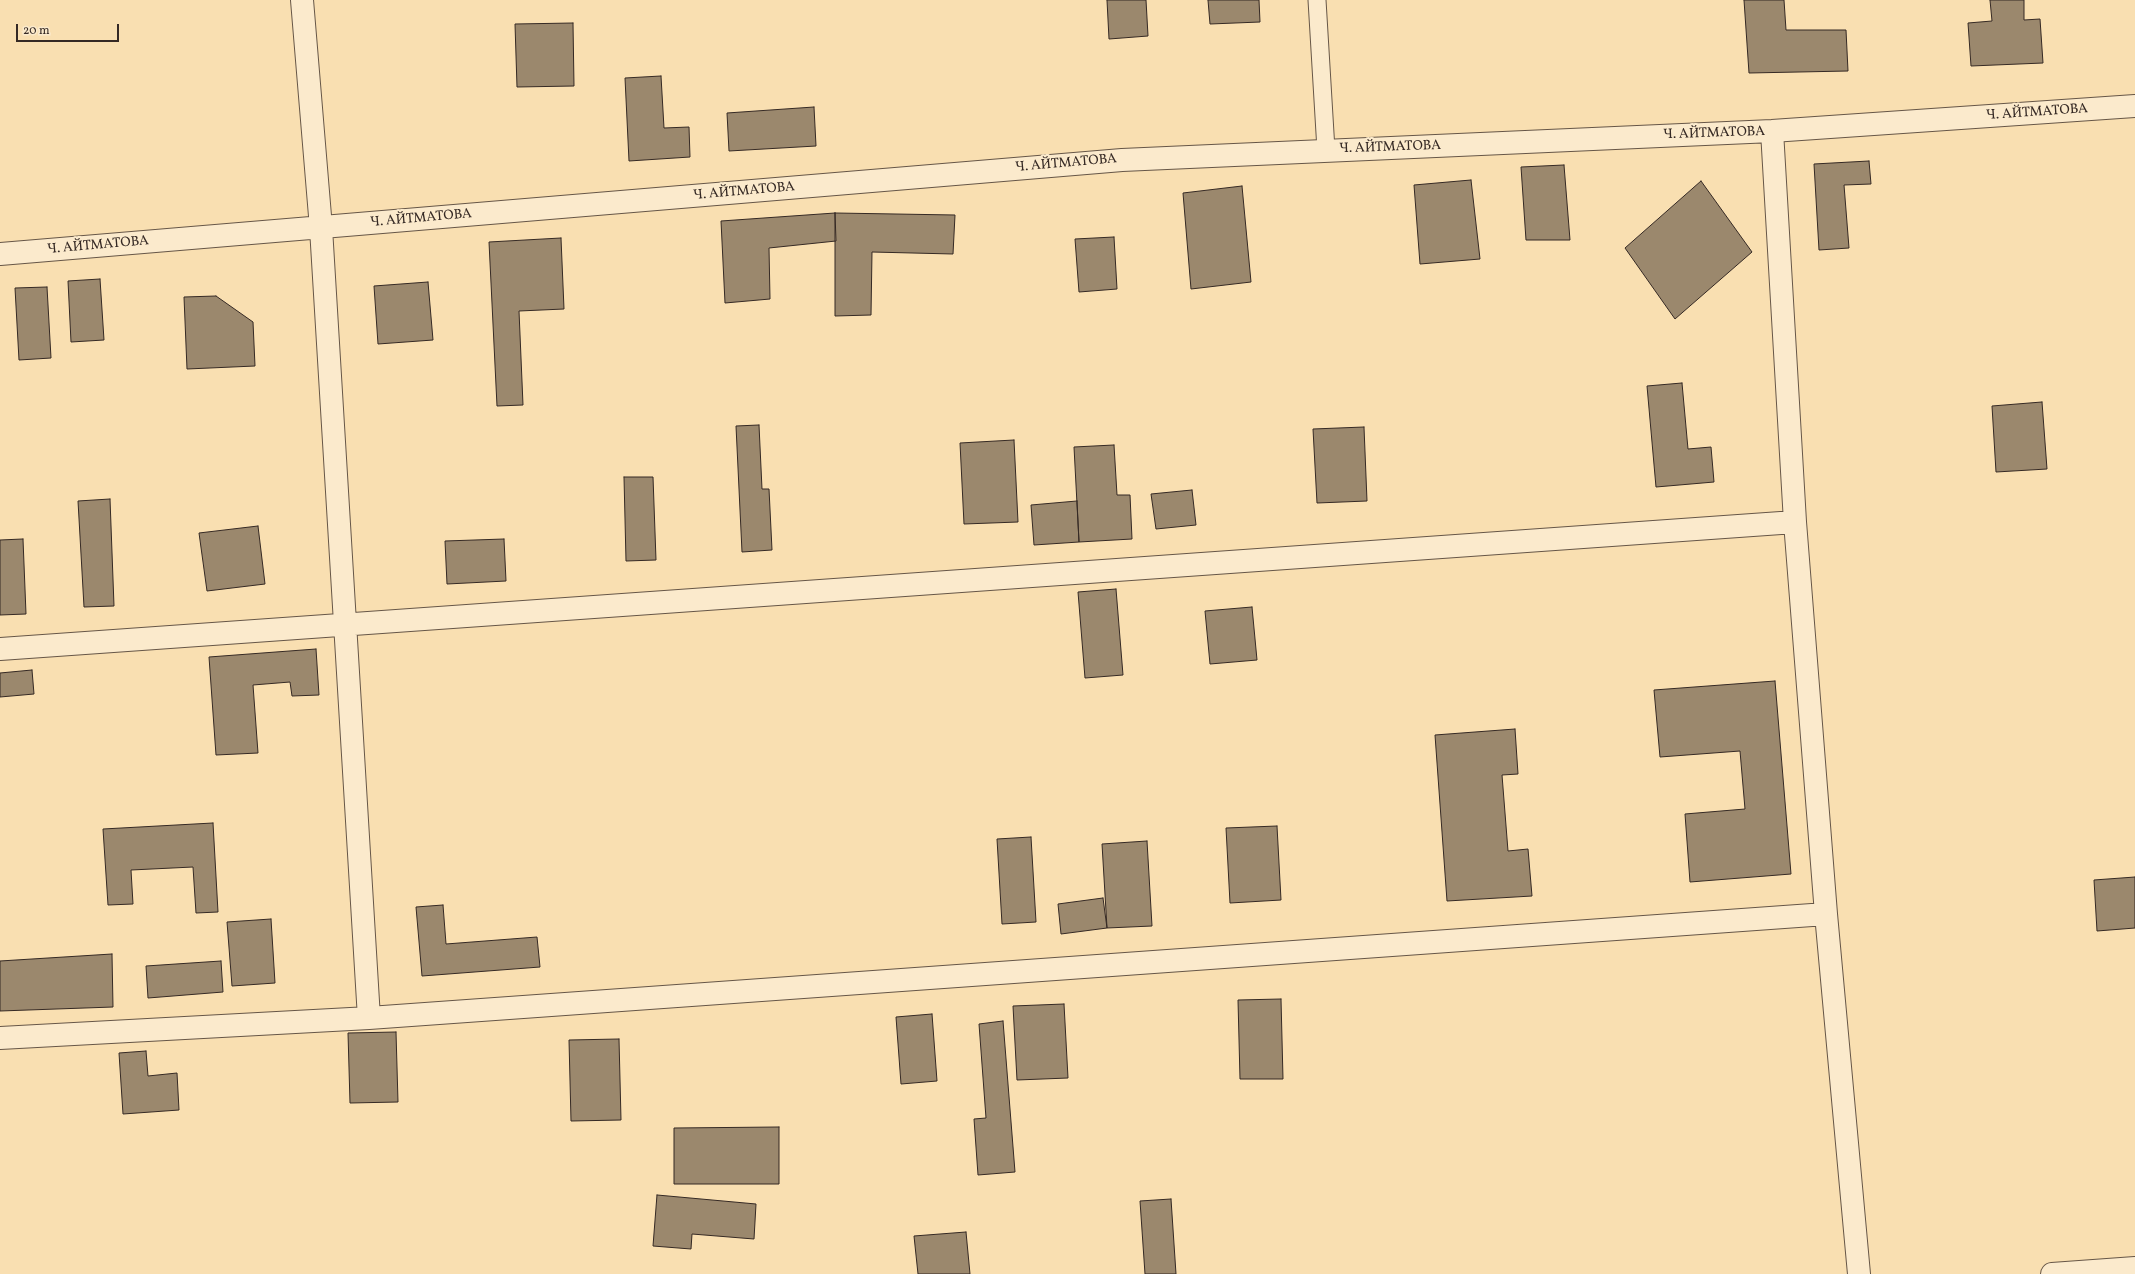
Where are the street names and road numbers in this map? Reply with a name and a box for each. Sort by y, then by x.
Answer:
street label: Ч. АЙТМАТОВА [1986,101,2088,125]
street label: Ч. АЙТМАТОВА [1663,124,1765,144]
street label: Ч. АЙТМАТОВА [1339,138,1441,158]
street label: Ч. АЙТМАТОВА [1015,151,1117,177]
street label: Ч. АЙТМАТОВА [693,179,795,205]
street label: Ч. АЙТМАТОВА [370,206,472,232]
street label: Ч. АЙТМАТОВА [47,233,149,259]

